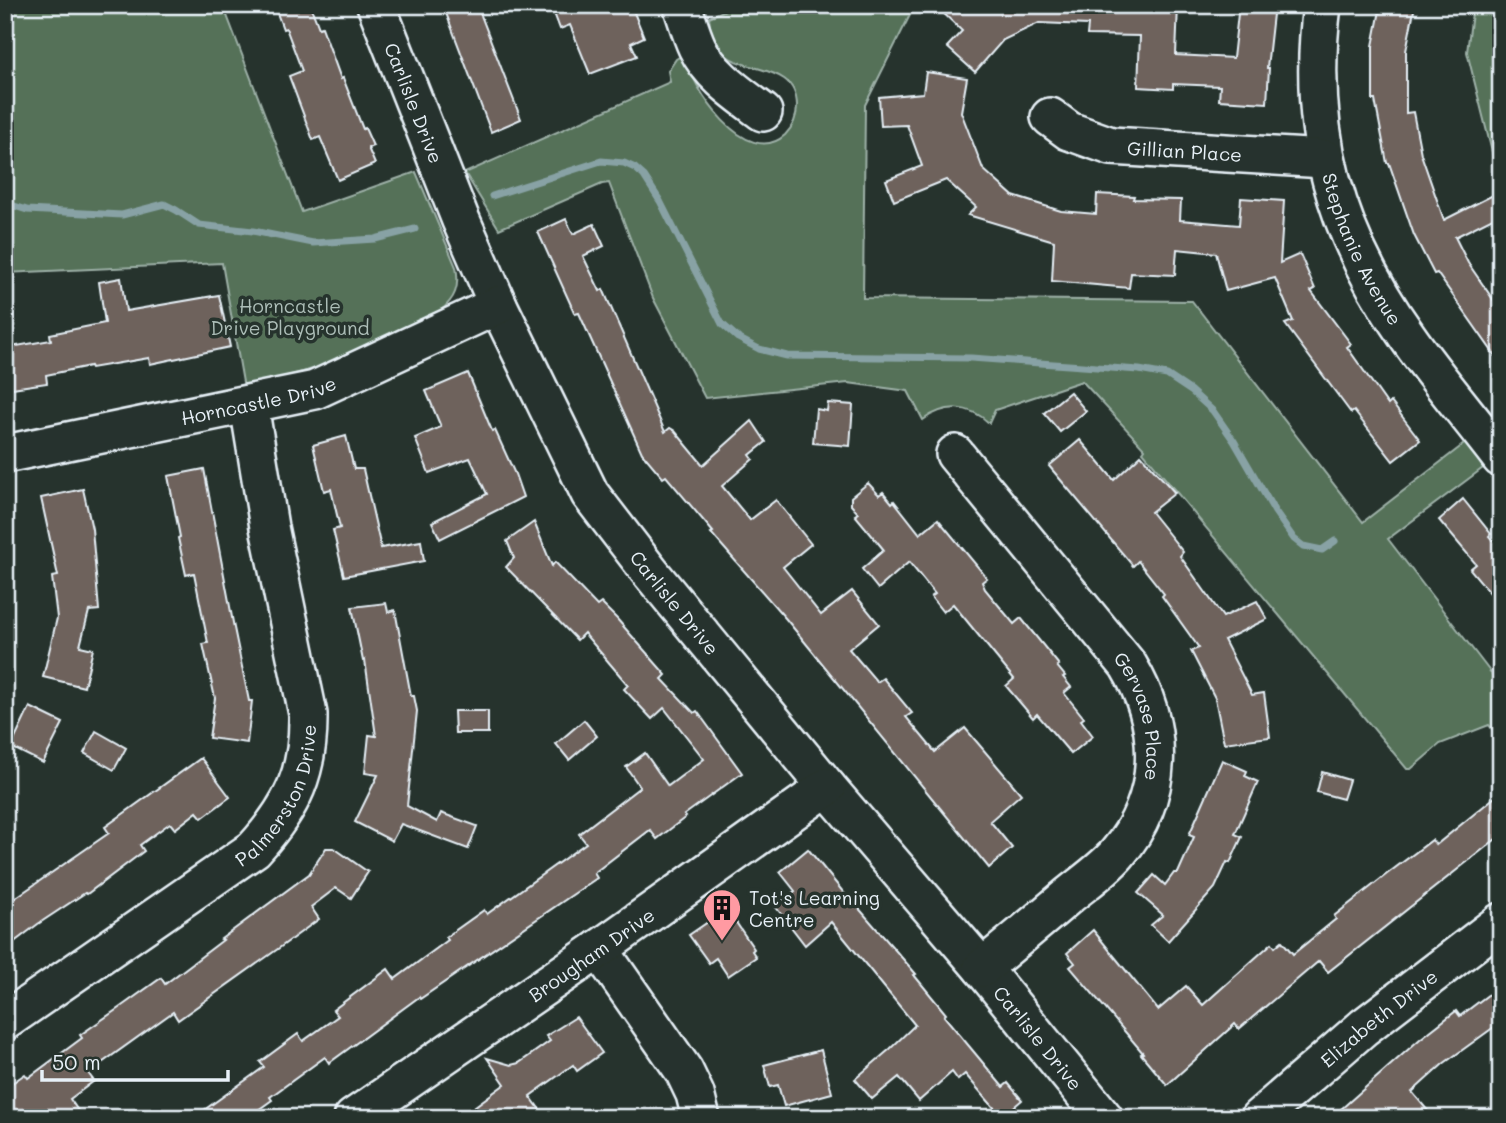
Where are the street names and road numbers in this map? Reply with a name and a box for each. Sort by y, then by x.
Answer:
street label: Carlisle Drive [379,39,450,167]
street label: Gillian Place [1127,135,1243,166]
street label: Stephanie Avenue [1318,170,1408,330]
street label: Horncastle Drive [179,370,340,430]
street label: Carlisle Drive [625,545,725,660]
street label: Gervase Place [1109,646,1167,783]
street label: Palmerston Drive [230,724,321,871]
street label: Brougham Drive [523,901,659,1007]
street label: Elizabeth Drive [1315,963,1442,1072]
street label: Carlisle Drive [989,980,1089,1095]

